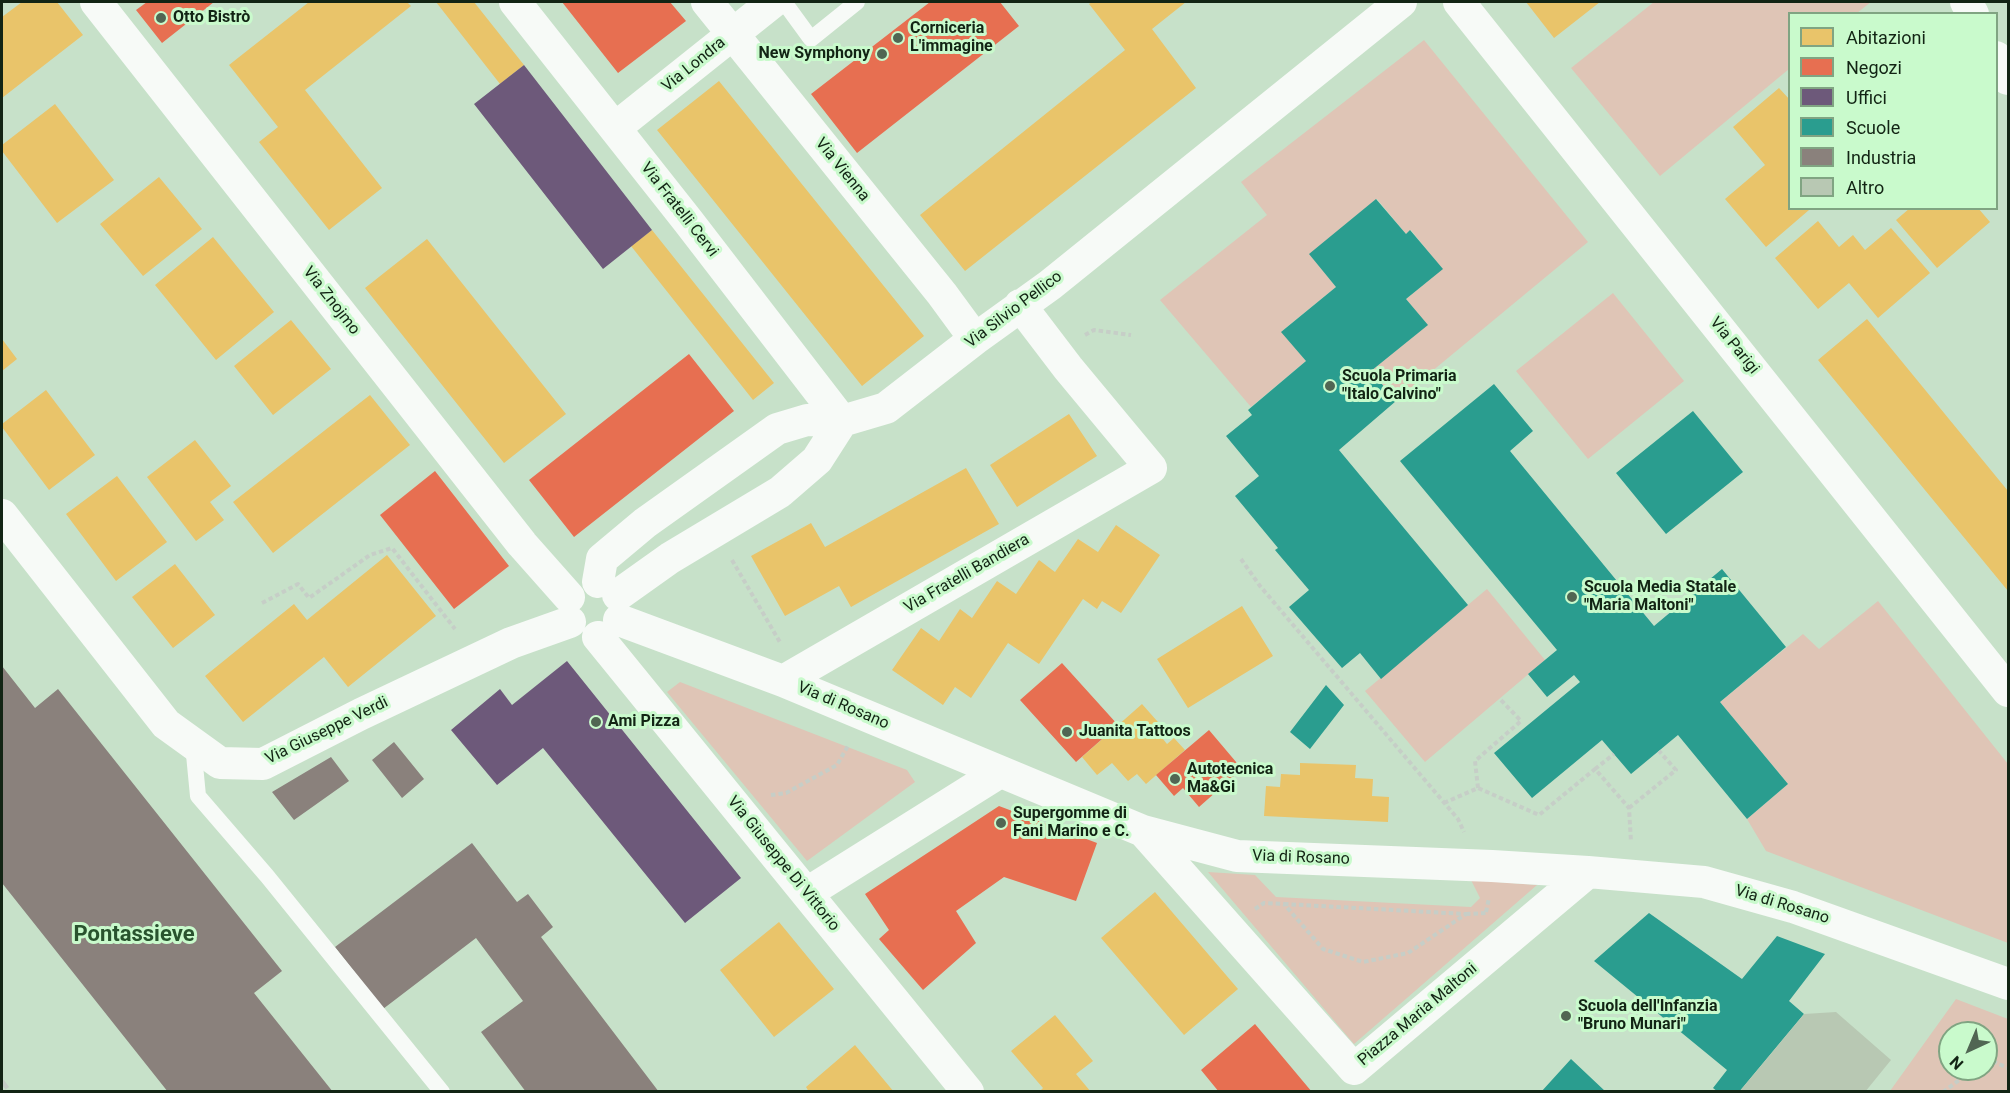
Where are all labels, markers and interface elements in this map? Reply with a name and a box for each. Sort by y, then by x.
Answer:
place label: Otto Bistrò [173,8,250,28]
marker: Otto Bistrò [154,11,168,25]
legend [1788,12,1998,210]
place label: Corniceria L'immagine [910,19,993,57]
text: Abitazioni [1846,27,1926,48]
marker: Corniceria L'immagine [891,31,905,45]
street label: Via Londra [658,34,730,96]
place label: New Symphony [759,44,870,64]
marker: New Symphony [875,47,889,61]
text: Negozi [1846,57,1902,78]
text: Uffici [1846,87,1887,108]
text: Scuole [1846,117,1900,138]
street label: Via Vienna [811,135,873,205]
text: Industria [1846,147,1916,168]
street label: Via Fratelli Cervi [636,159,722,261]
text: Altro [1846,177,1884,198]
street label: Via Znojmo [298,263,364,339]
street label: Via Silvio Pellico [962,267,1066,353]
street label: Via Parigi [1705,314,1763,378]
place label: Scuola Primaria "Italo Calvino" [1342,367,1456,405]
marker: Scuola Primaria "Italo Calvino" [1323,379,1337,393]
street label: Via Fratelli Bandiera [901,530,1033,618]
place label: Scuola Media Statale "Maria Maltoni" [1584,578,1736,616]
marker: Scuola Media Statale "Maria Maltoni" [1565,590,1579,604]
street label: Via di Rosano [794,678,892,734]
street label: Via Giuseppe Verdi [263,693,391,769]
place label: Ami Pizza [608,712,680,732]
marker: Ami Pizza [589,715,603,729]
place label: Juanita Tattoos [1079,722,1191,742]
marker: Juanita Tattoos [1060,725,1074,739]
place label: Autotecnica Ma&Gi [1187,760,1273,798]
marker: Autotecnica Ma&Gi [1168,772,1182,786]
street label: Via Giuseppe Di Vittorio [723,793,843,935]
place label: Supergomme di Fani Marino e C. [1013,804,1130,842]
marker: Supergomme di Fani Marino e C. [994,816,1008,830]
street label: Via di Rosano [1252,847,1350,869]
street label: Via di Rosano [1733,882,1831,928]
district label: Pontassieve [73,922,195,948]
street label: Piazza Maria Maltoni [1355,960,1481,1070]
place label: Scuola dell'Infanzia "Bruno Munari" [1578,997,1717,1035]
marker: Scuola dell'Infanzia "Bruno Munari" [1559,1009,1573,1023]
north arrow [1938,1021,1998,1081]
text: N [1946,1052,1967,1074]

